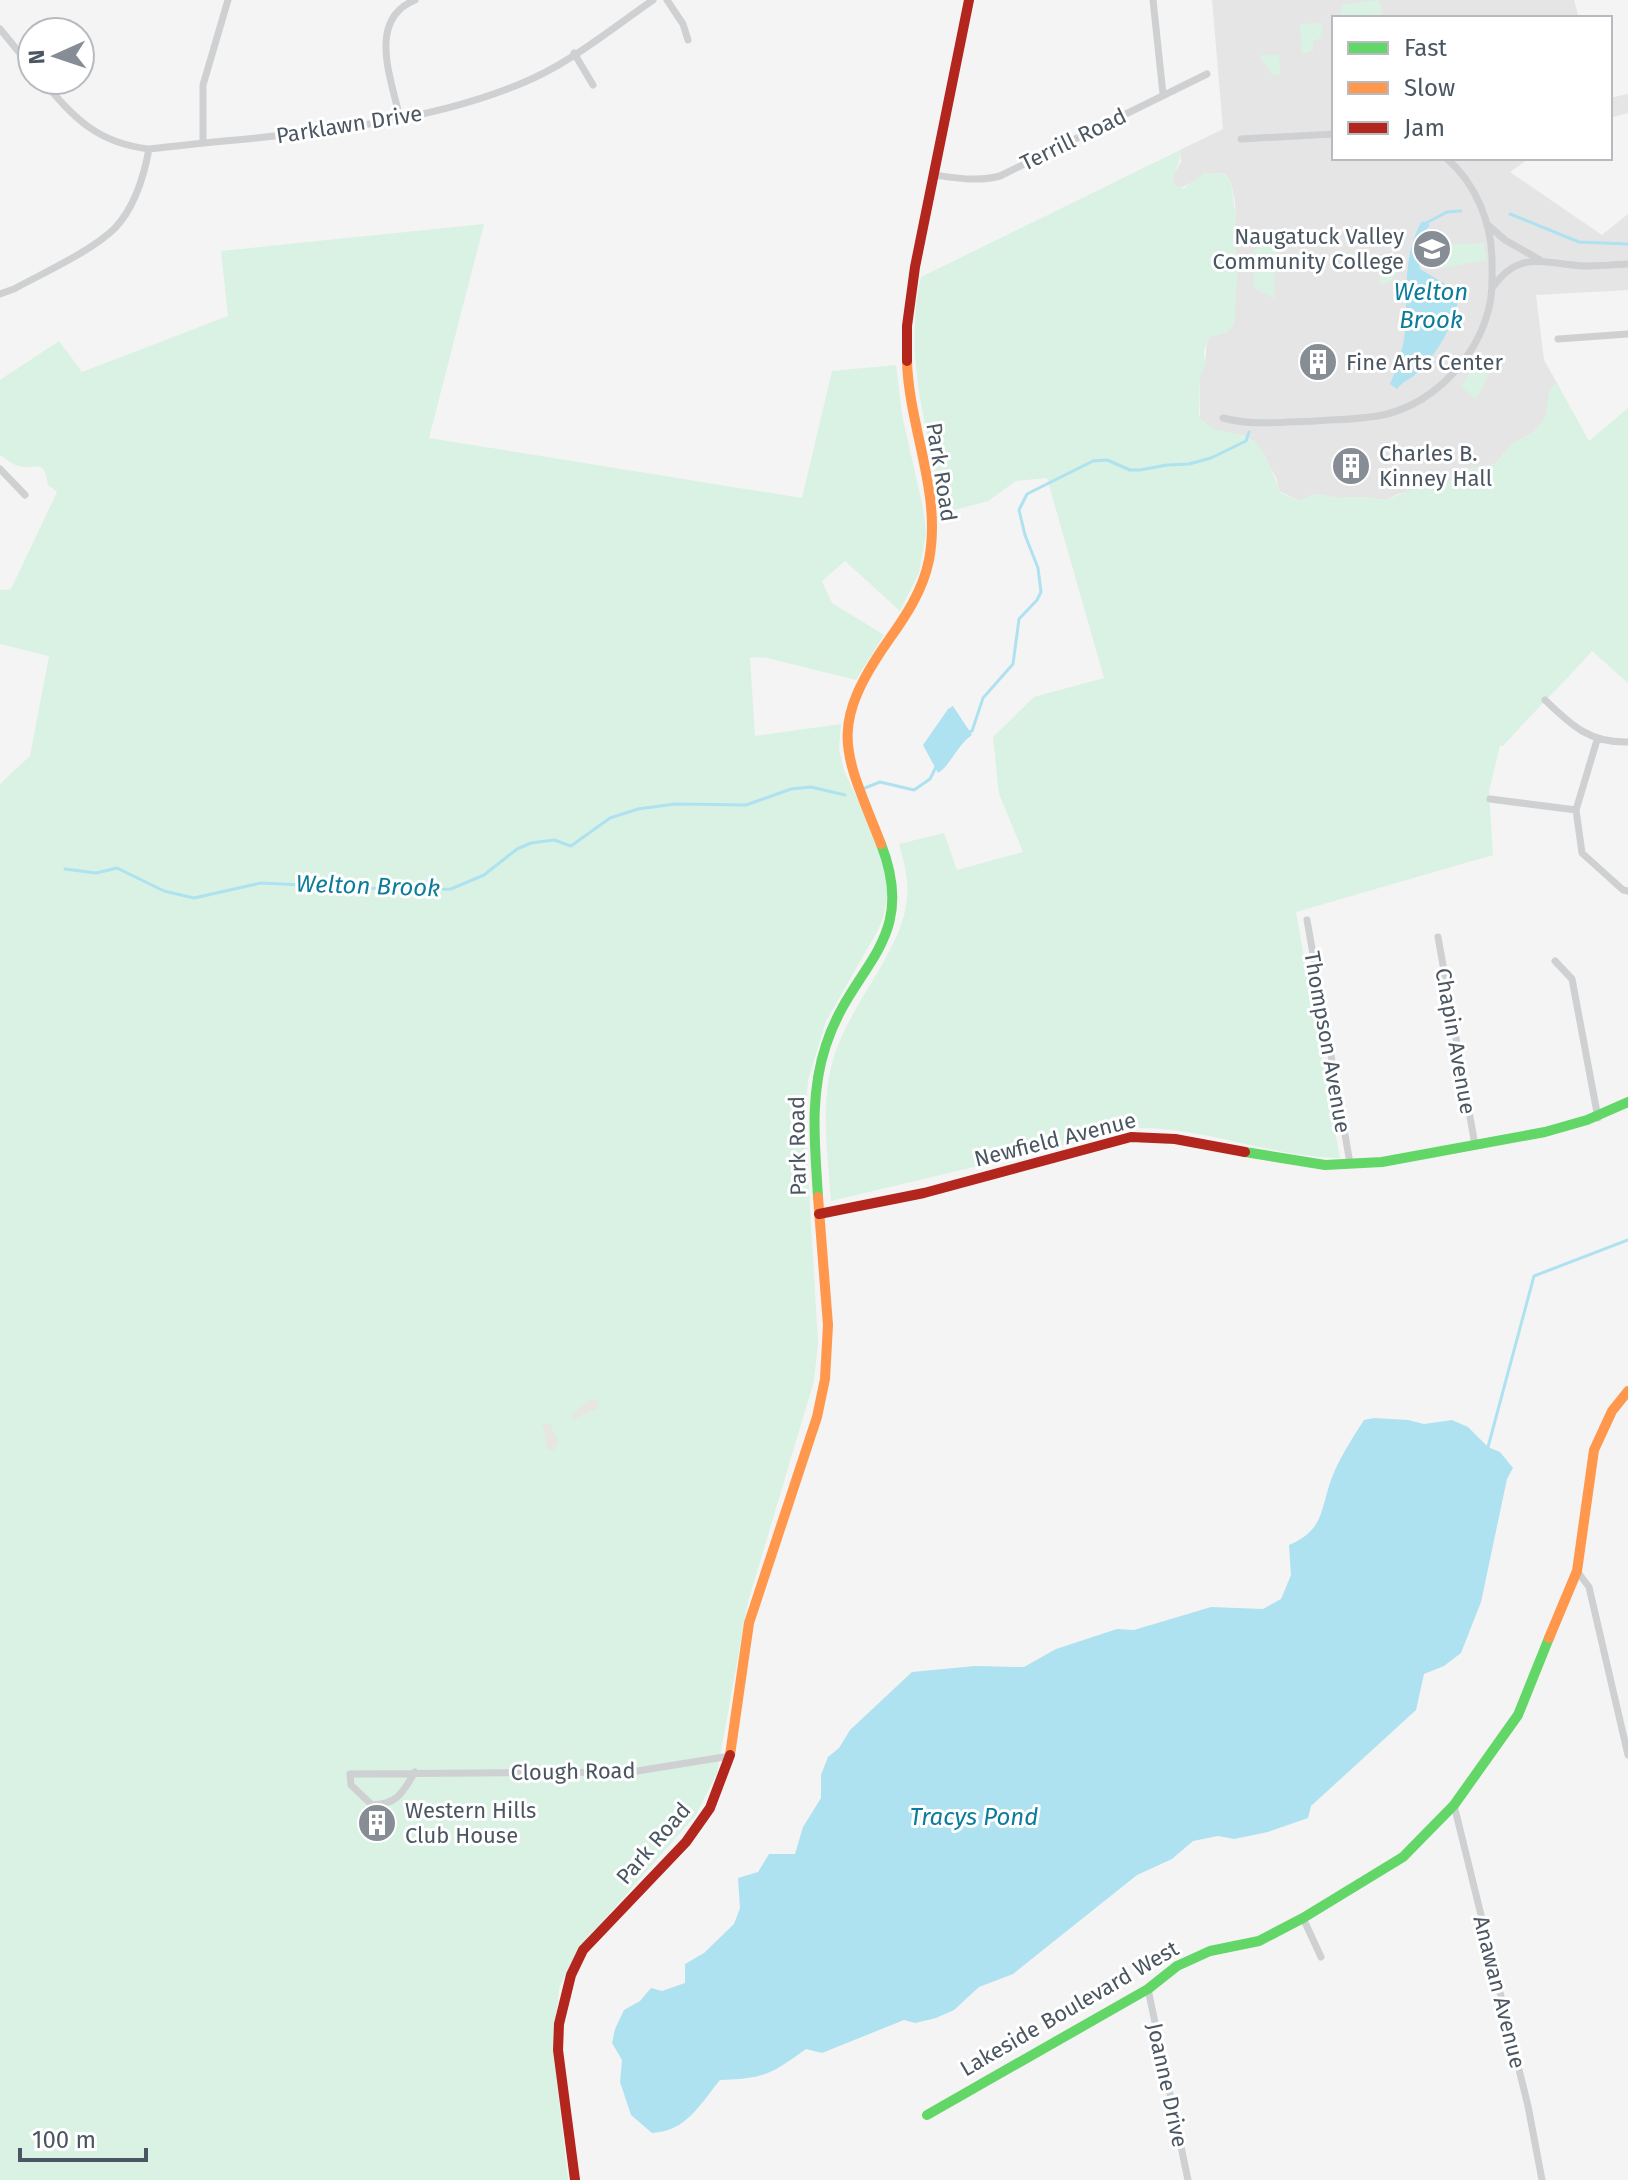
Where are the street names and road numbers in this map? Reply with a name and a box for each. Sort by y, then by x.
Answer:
street label: Parklawn Drive [274,100,424,149]
street label: Terrill Road [1016,102,1131,177]
street label: Park Road [920,421,963,524]
street label: Thompson Avenue [1298,949,1357,1135]
street label: Chapin Avenue [1429,966,1482,1116]
street label: Park Road [783,1096,812,1196]
street label: Newfield Avenue [971,1106,1139,1173]
street label: Clough Road [510,1757,636,1786]
street label: Park Road [610,1797,696,1890]
street label: Anawan Avenue [1467,1913,1532,2071]
street label: Lakeside Boulevard West [955,1935,1183,2082]
street label: Joanne Drive [1141,2020,1194,2150]

